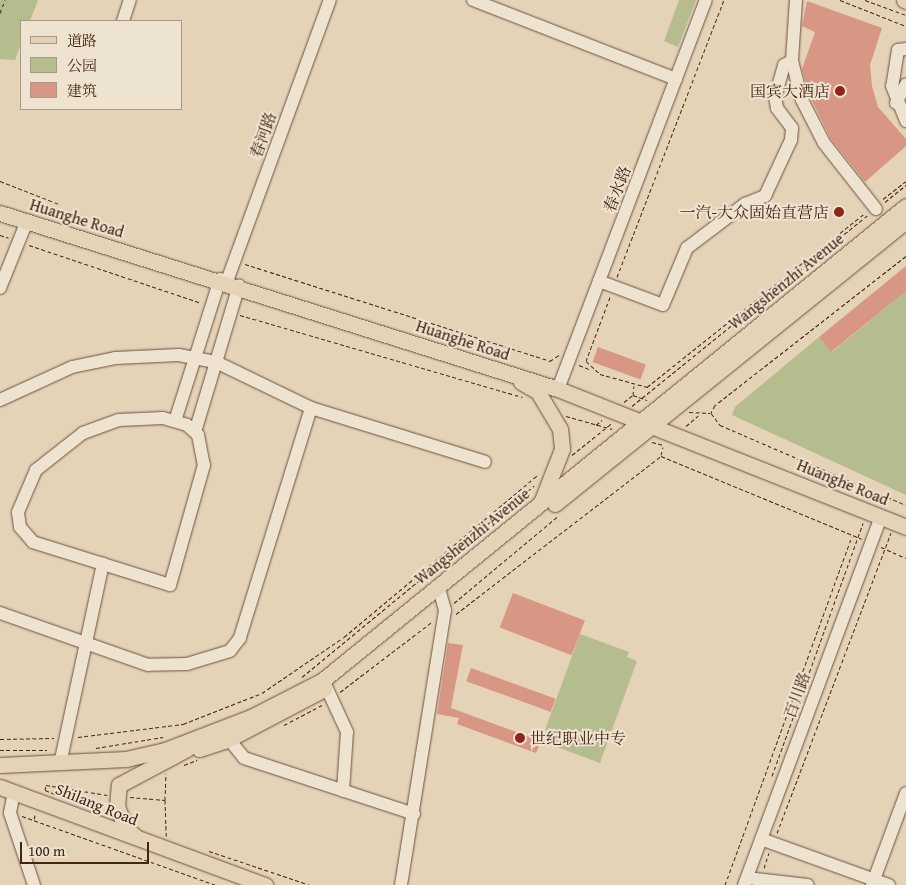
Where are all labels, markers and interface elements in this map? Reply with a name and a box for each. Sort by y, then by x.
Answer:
legend [20,20,182,110]
text: 道路 [67,30,97,51]
text: 公园 [67,55,97,76]
text: 建筑 [67,80,97,101]
place label: 国宾大酒店 [750,81,830,101]
marker: 国宾大酒店 [834,85,846,97]
street label: 春河路 [246,109,280,161]
street label: 春水路 [599,163,635,215]
street label: Huanghe Road [28,195,126,241]
place label: 一汽-大众固始直营店 [680,202,829,222]
marker: 一汽-大众固始直营店 [833,206,845,218]
street label: Wangshenzhi Avenue [725,229,847,333]
street label: Huanghe Road [414,316,512,364]
street label: Huanghe Road [794,455,892,509]
street label: Wangshenzhi Avenue [411,484,533,588]
street label: 百川路 [780,669,814,721]
place label: 世纪职业中专 [530,728,626,748]
marker: 世纪职业中专 [514,732,526,744]
street label: Shilang Road [53,779,141,829]
scale bar [22,832,151,864]
text: 100 m [28,840,65,861]

